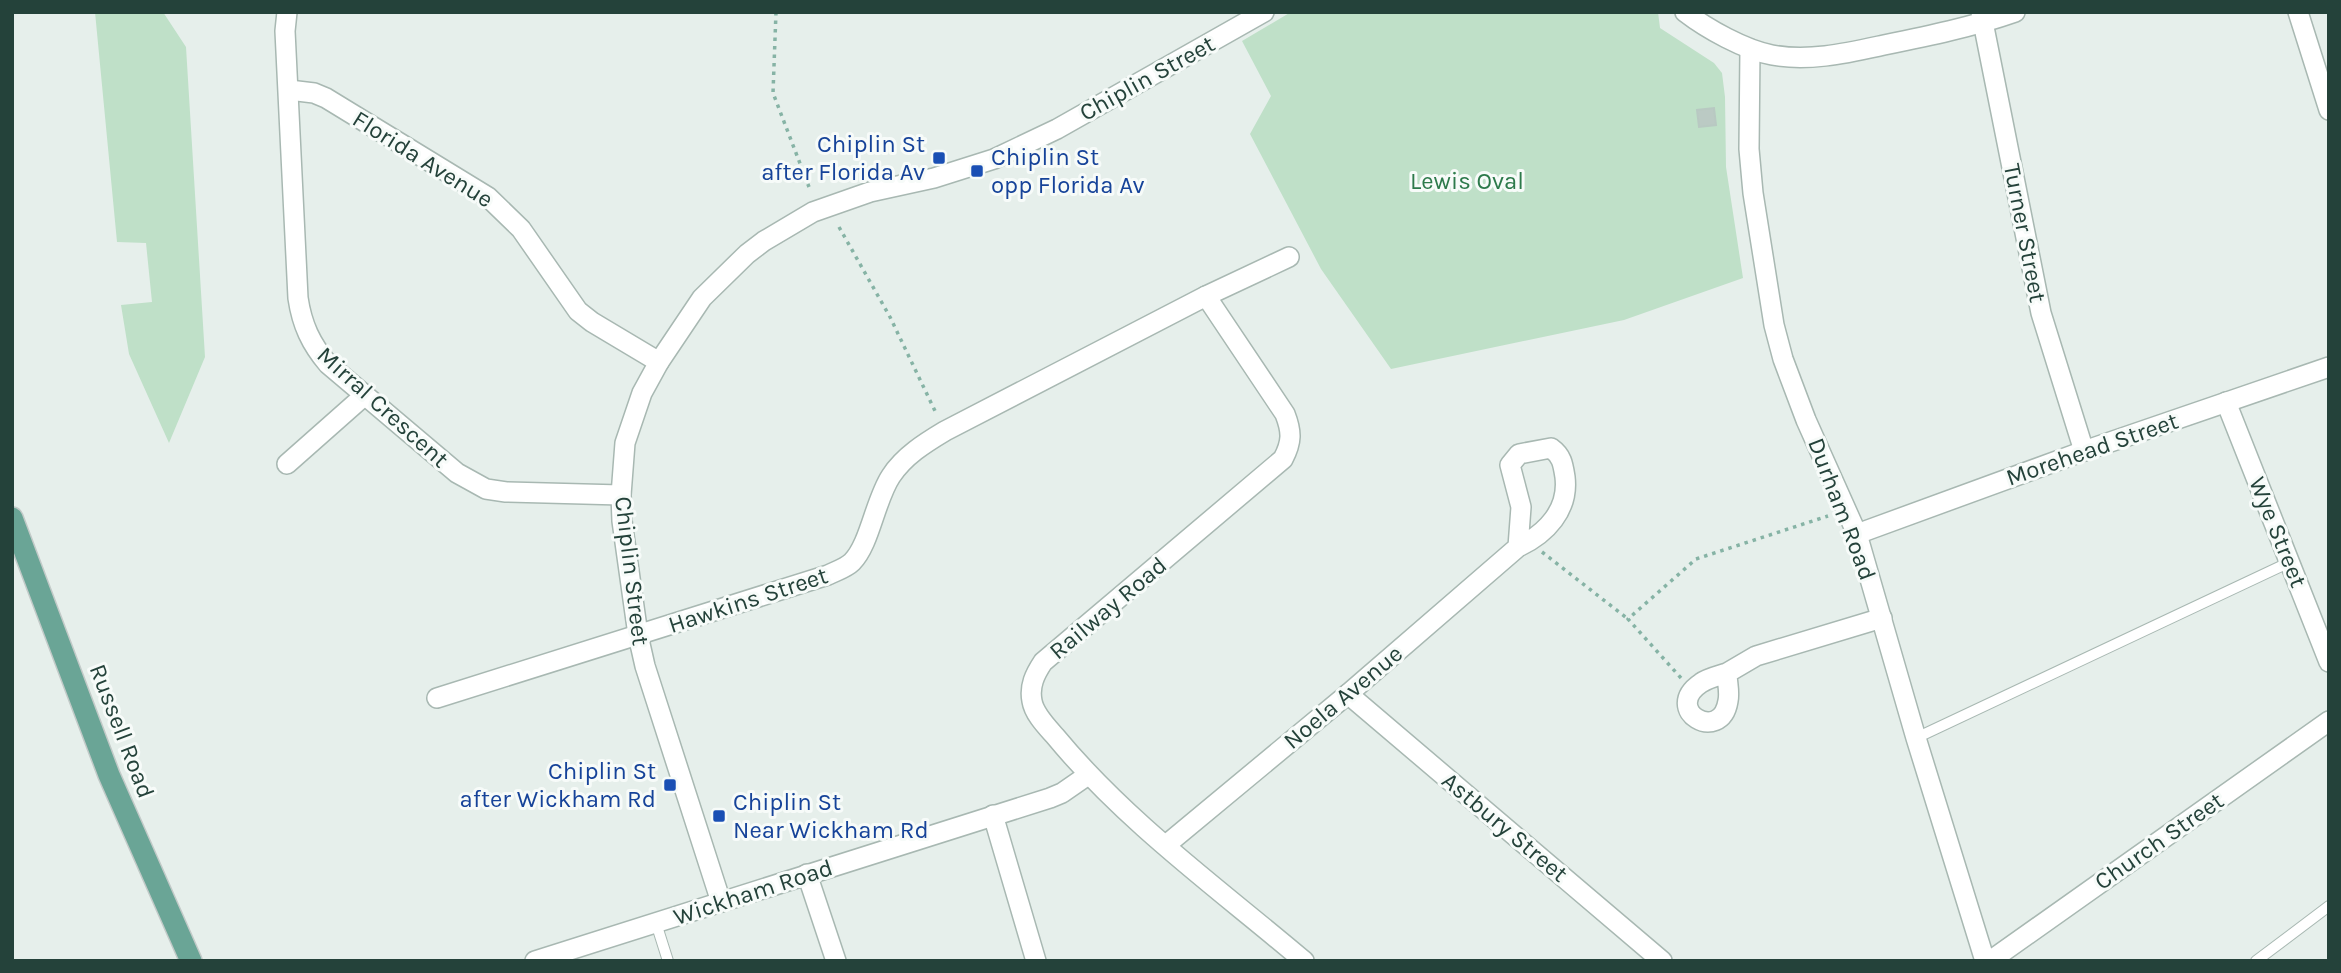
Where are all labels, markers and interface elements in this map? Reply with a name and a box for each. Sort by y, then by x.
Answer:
street label: Chiplin Street [1074,29,1220,127]
street label: Florida Avenue [348,105,498,213]
place label: Chiplin St after Florida Av [761,130,925,186]
place label: Chiplin St opp Florida Av [991,143,1145,199]
marker: Chiplin St after Florida Av [931,150,947,166]
street label: Turner Street [1998,161,2052,305]
marker: Chiplin St opp Florida Av [969,163,985,179]
park label: Lewis Oval [1410,167,1524,195]
street label: Mirral Crescent [312,341,454,473]
street label: Morehead Street [2002,406,2182,492]
street label: Durham Road [1802,434,1882,584]
street label: Wye Street [2243,473,2313,591]
street label: Chiplin Street [609,495,655,647]
street label: Railway Road [1044,551,1172,665]
street label: Hawkins Street [665,561,831,639]
street label: Noela Avenue [1278,639,1408,755]
street label: Russell Road [84,660,160,802]
place label: Chiplin St after Wickham Rd [460,757,656,813]
street label: Astbury Street [1436,766,1574,888]
marker: Chiplin St after Wickham Rd [662,777,678,793]
street label: Church Street [2089,786,2229,896]
place label: Chiplin St Near Wickham Rd [733,788,929,844]
marker: Chiplin St Near Wickham Rd [711,808,727,824]
street label: Wickham Road [670,853,836,931]

